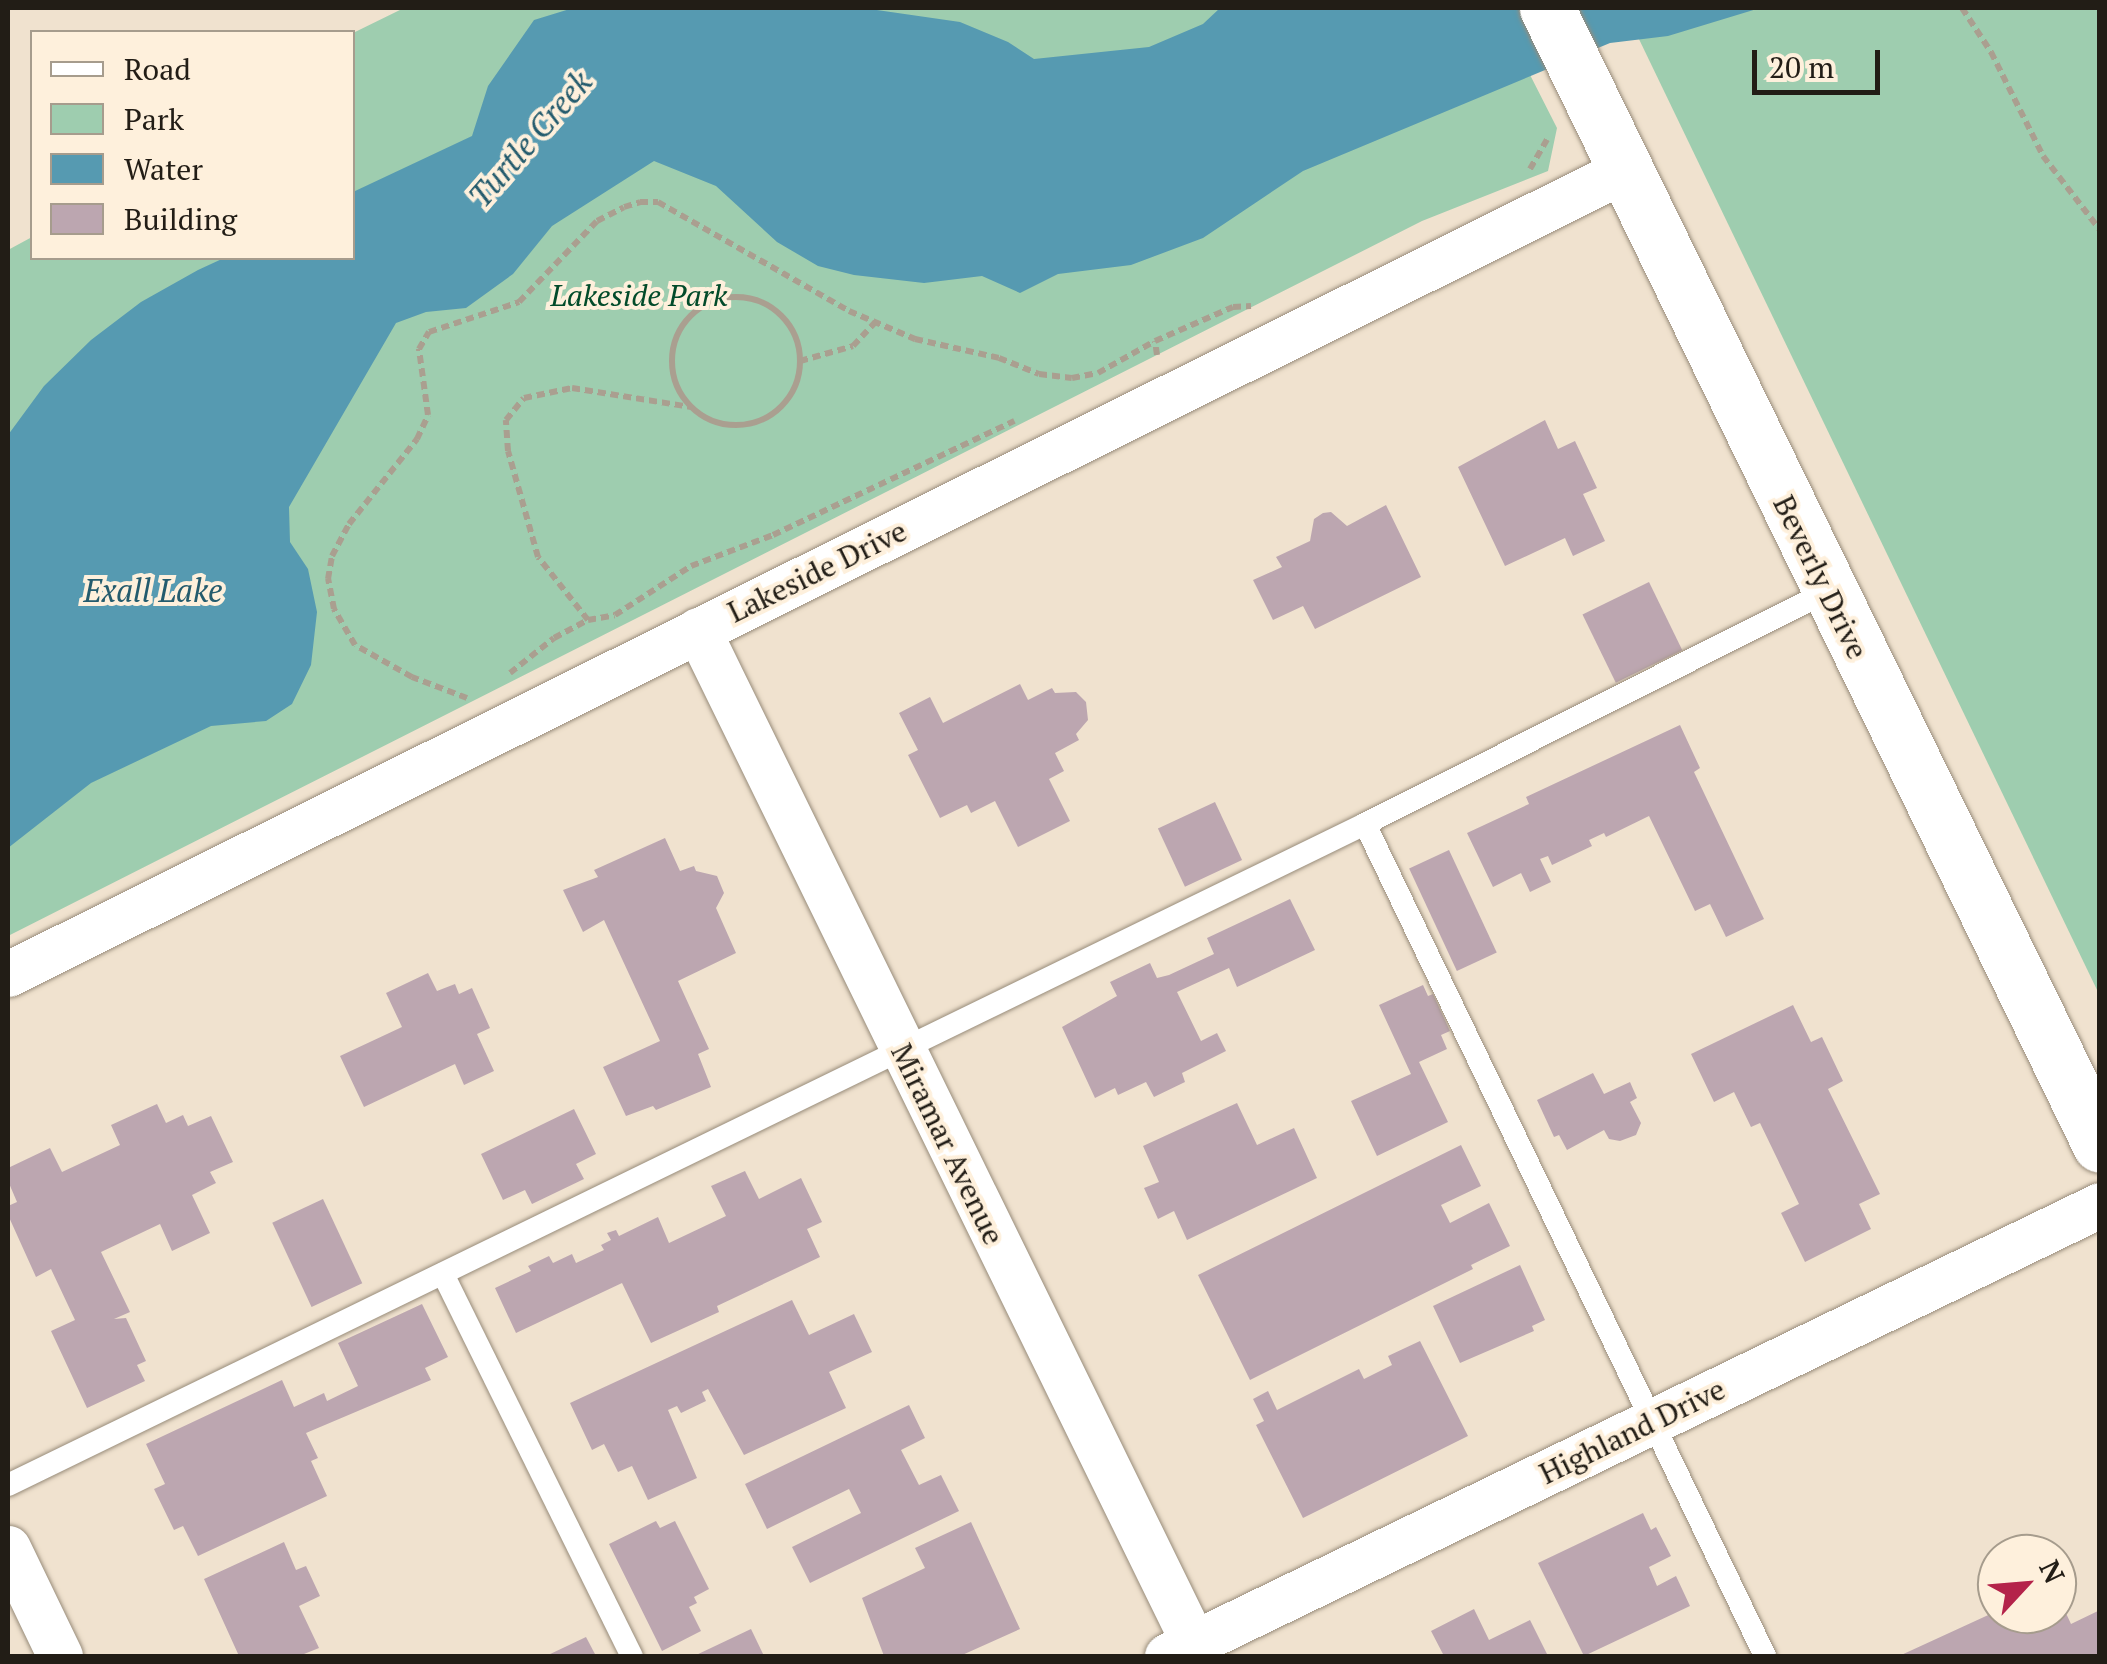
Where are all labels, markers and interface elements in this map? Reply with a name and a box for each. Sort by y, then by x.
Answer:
legend [30,30,355,260]
scale bar [1757,30,1884,92]
text: 20 m [1769,47,1834,87]
text: Road [124,49,191,89]
water label: Turtle Creek [461,63,599,215]
text: Park [124,99,184,139]
text: Water [124,149,203,189]
text: Building [124,199,237,239]
park label: Lakeside Park [551,277,727,313]
street label: Beverly Drive [1766,489,1876,665]
street label: Lakeside Drive [722,512,912,630]
water label: Exall Lake [84,571,222,609]
street label: Miramar Avenue [884,1037,1012,1251]
street label: Highland Drive [1533,1371,1731,1491]
north arrow [1977,1534,2077,1634]
text: N [2031,1554,2074,1589]

